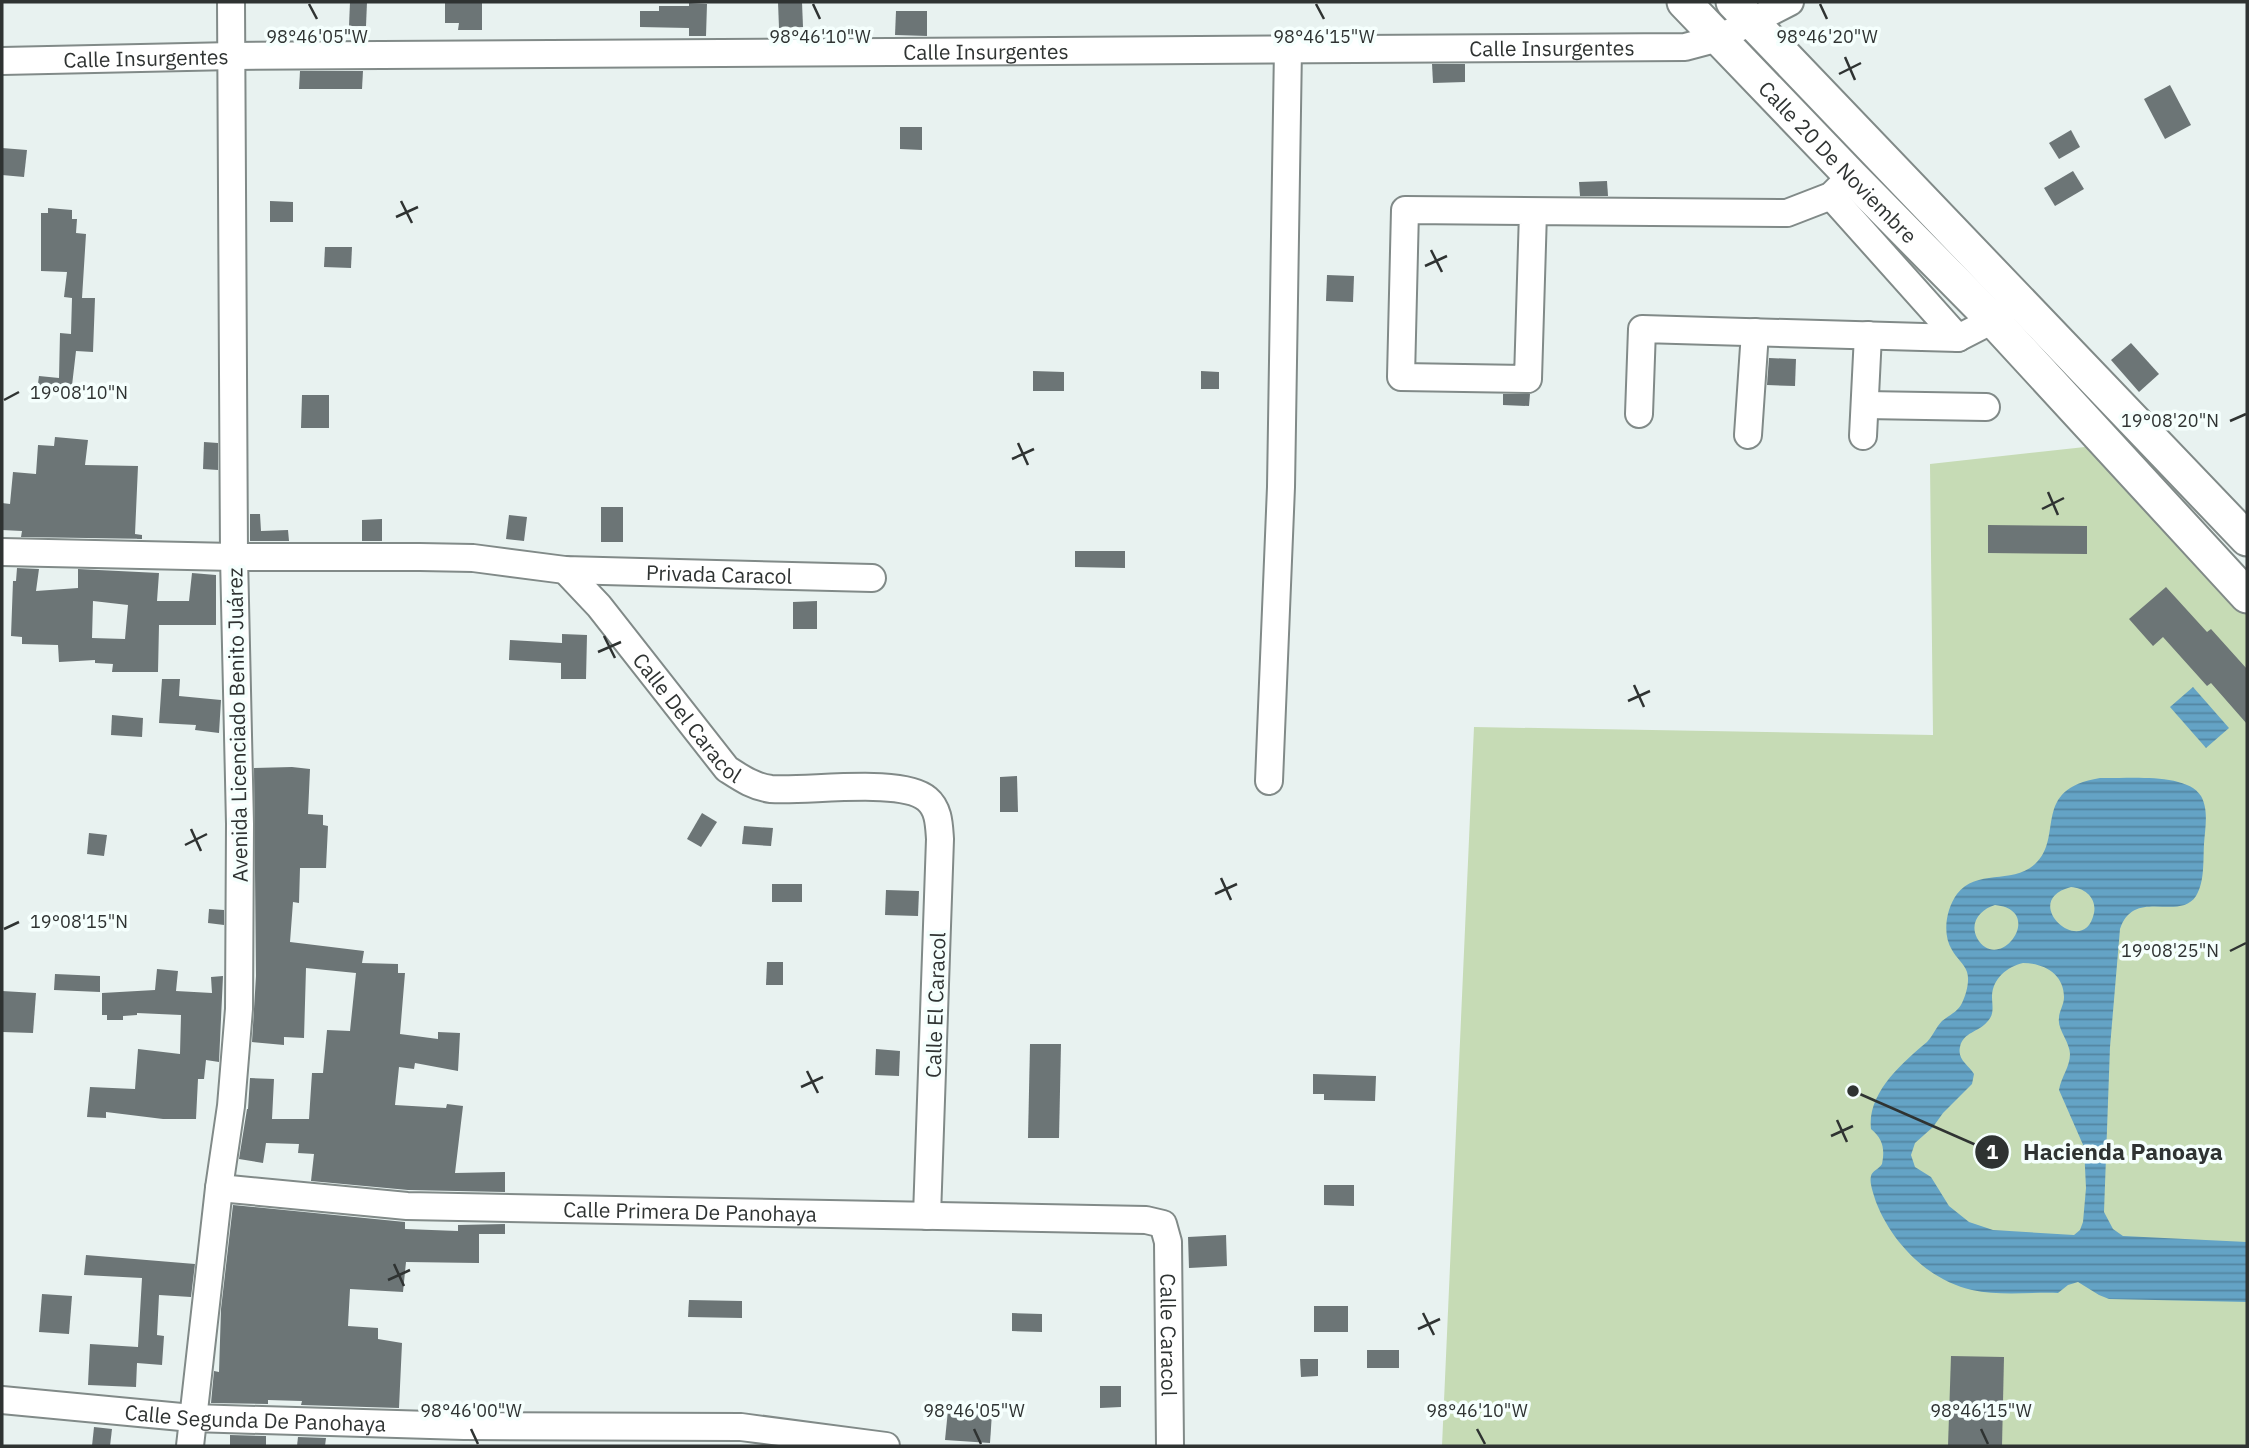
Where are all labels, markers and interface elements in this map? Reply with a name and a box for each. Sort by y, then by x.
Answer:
text: 98°46'05"W [266,25,368,48]
text: 98°46'10"W [769,25,871,48]
text: 98°46'15"W [1273,25,1375,48]
text: 98°46'20"W [1776,25,1878,48]
street label: Calle Insurgentes [1469,33,1635,62]
street label: Calle Insurgentes [903,37,1069,66]
street label: Calle Insurgentes [63,42,229,74]
street label: Calle 20 De Noviembre [1753,75,1923,249]
text: 19°08'10"N [30,381,128,404]
text: 19°08'20"N [2121,409,2219,432]
street label: Privada Caracol [646,558,793,590]
street label: Avenida Licenciado Benito Juárez [220,567,254,883]
street label: Calle Del Caracol [627,647,747,789]
text: 19°08'15"N [30,910,128,933]
street label: Calle El Caracol [918,931,952,1078]
text: 19°08'25"N [2121,939,2219,962]
callout: Hacienda Panoaya [1974,1130,2237,1174]
text: Hacienda Panoaya [2023,1136,2223,1166]
text: 1 [1986,1137,1999,1165]
street label: Calle Primera De Panohaya [563,1195,817,1228]
street label: Calle Caracol [1154,1273,1184,1397]
street label: Calle Segunda De Panohaya [123,1398,386,1438]
text: 98°46'00"W [420,1399,522,1422]
text: 98°46'05"W [923,1399,1025,1422]
text: 98°46'10"W [1426,1399,1528,1422]
text: 98°46'15"W [1930,1399,2032,1422]

